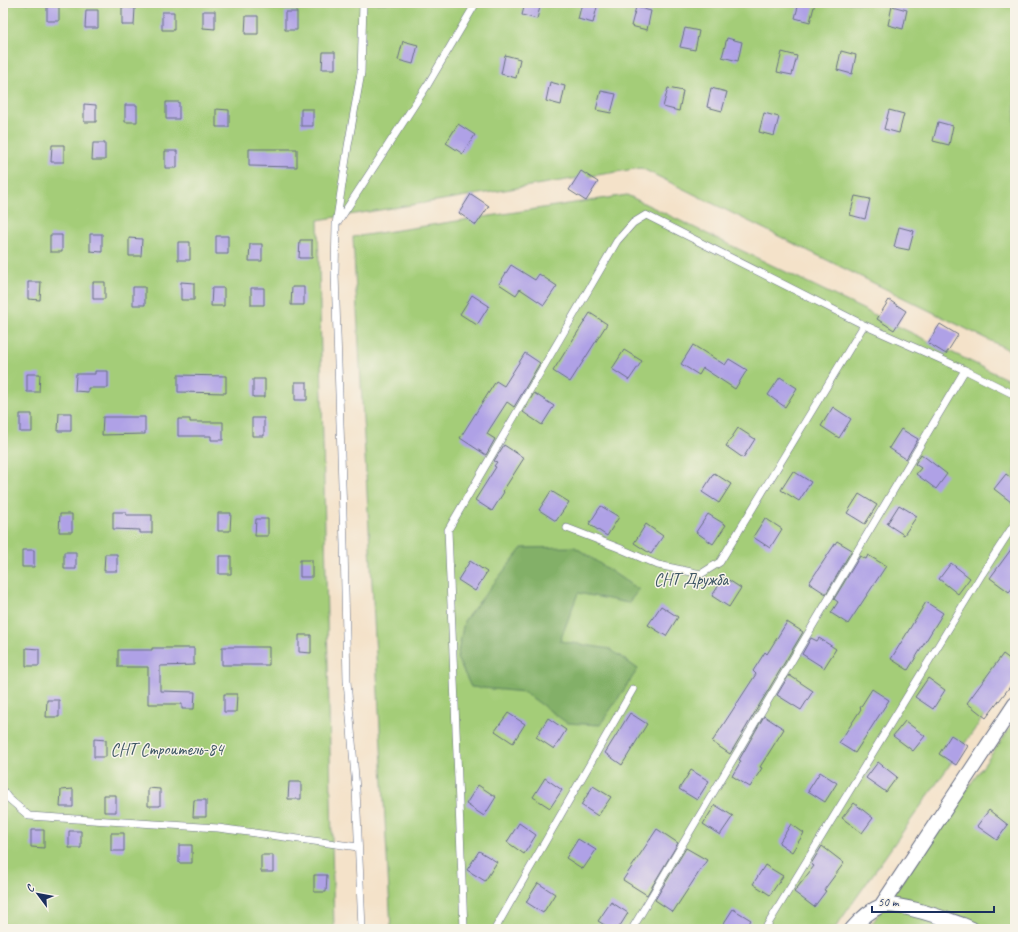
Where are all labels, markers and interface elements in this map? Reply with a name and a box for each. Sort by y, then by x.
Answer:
park label: СНТ Дружба [654,569,729,590]
park label: СНТ Строитель-84 [111,739,226,760]
north arrow [18,874,58,914]
text: С [22,881,38,895]
scale bar [872,888,994,914]
text: 50 m [878,894,900,910]

